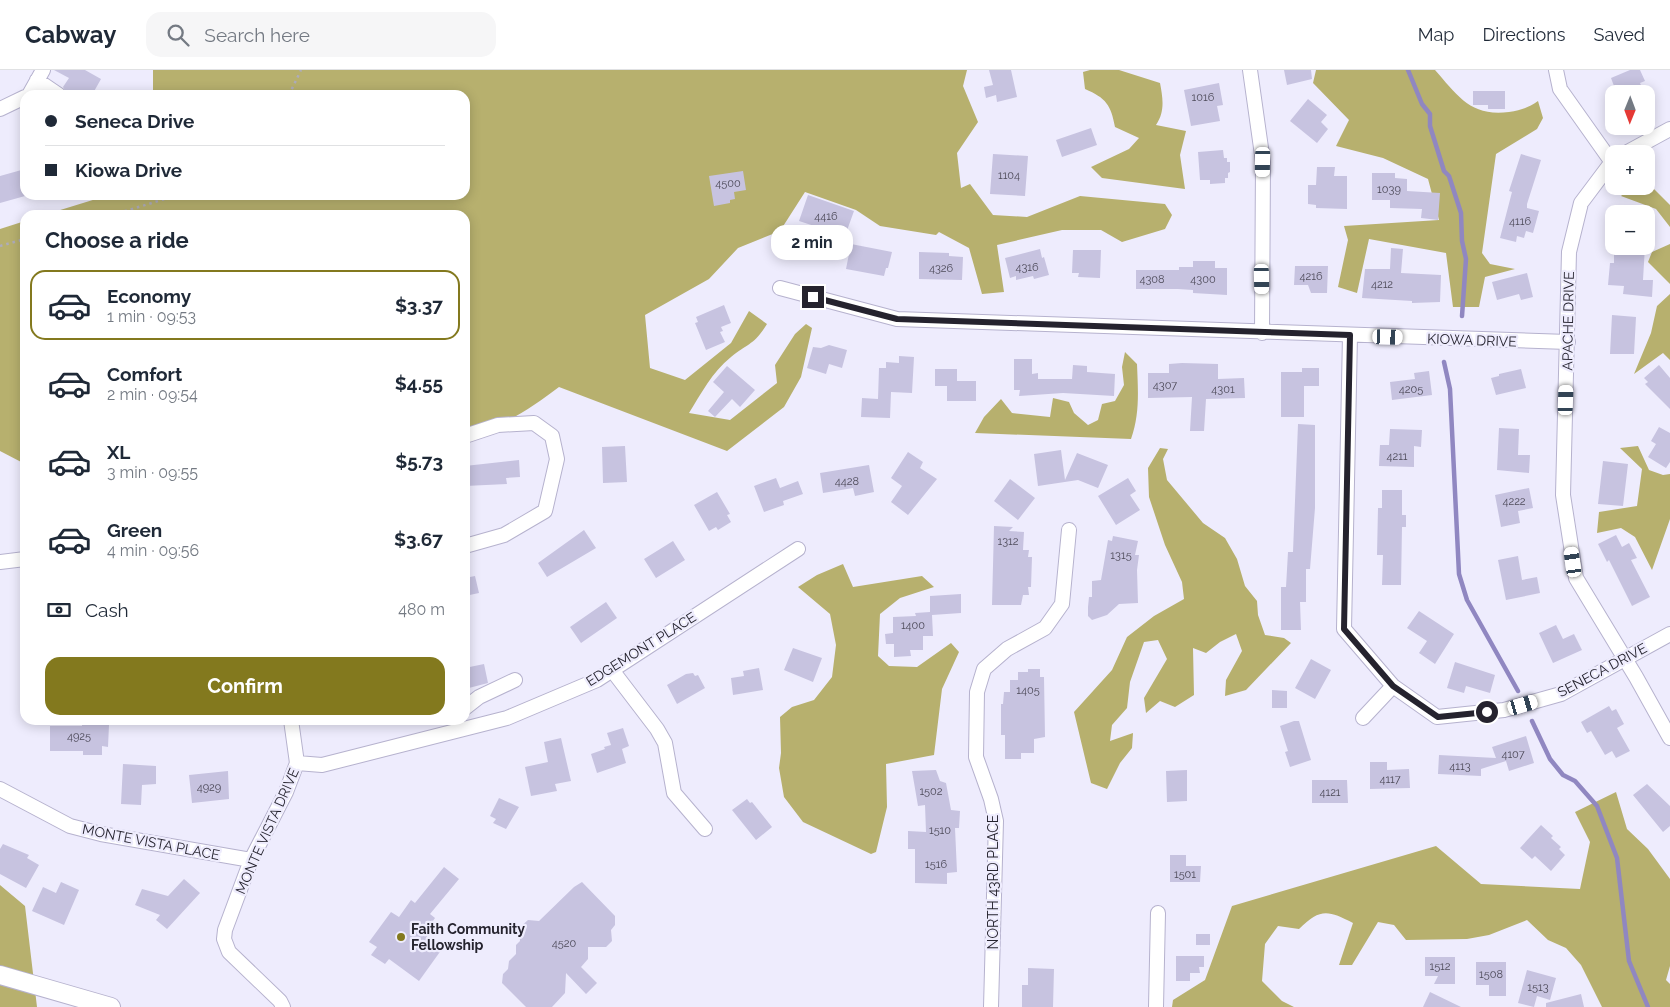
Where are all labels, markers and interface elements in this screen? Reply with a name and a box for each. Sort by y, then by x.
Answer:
search box [146,12,496,57]
text: Cabway [25,20,116,49]
icon: search [164,21,192,49]
text: Search here [204,24,310,46]
text: Map [1418,24,1454,45]
text: Directions [1482,24,1566,45]
text: Saved [1594,24,1645,45]
north arrow [1605,85,1655,135]
map controls [1605,85,1655,255]
house number: 1016 [1192,91,1215,104]
text: Seneca Drive [75,110,194,132]
button: + [1605,145,1655,195]
car [1255,147,1270,177]
text: Kiowa Drive [75,159,182,181]
house number: 1104 [998,169,1020,182]
house number: 4500 [715,177,741,190]
house number: 1039 [1377,183,1401,196]
button: − [1605,205,1655,255]
house number: 4416 [814,210,838,223]
house number: 4116 [1509,215,1531,228]
callout: 2 min [772,224,854,260]
text: Choose a ride [45,227,189,253]
text: 2 min [791,233,833,252]
house number: 4316 [1015,261,1039,274]
house number: 4326 [929,262,953,275]
car [1254,264,1269,294]
house number: 4216 [1299,270,1323,283]
street label: APACHE DRIVE [1559,271,1577,371]
house number: 4308 [1139,273,1165,286]
house number: 4300 [1190,273,1216,286]
house number: 4212 [1371,278,1393,291]
icon: car [47,283,92,328]
text: Economy [107,285,191,307]
route end [802,286,824,308]
text: $3.37 [395,294,443,316]
text: 1 min · 09:53 [107,307,196,326]
car [1372,329,1403,345]
street label: KIOWA DRIVE [1427,330,1517,350]
icon: car [47,361,92,406]
text: Comfort [107,363,182,385]
text: $4.55 [395,372,443,394]
house number: 4307 [1153,379,1177,392]
house number: 4301 [1211,383,1235,396]
house number: 4205 [1399,383,1423,396]
text: 2 min · 09:54 [107,385,198,404]
car [1557,385,1574,415]
icon: car [47,439,92,484]
text: XL [107,441,130,463]
text: $5.73 [395,450,443,472]
house number: 4211 [1386,450,1408,463]
text: 3 min · 09:55 [107,463,198,482]
house number: 4428 [835,475,859,488]
house number: 4222 [1502,495,1526,508]
icon: car [47,517,92,562]
text: Green [107,519,162,541]
text: $3.67 [394,528,443,550]
house number: 1312 [997,535,1019,548]
text: 4 min · 09:56 [107,541,199,560]
car [1563,546,1582,578]
house number: 1315 [1110,549,1132,562]
icon: cash [45,596,73,624]
text: Cash [85,599,129,621]
text: 480 m [398,600,445,619]
street label: EDGEMONT PLACE [583,609,699,689]
house number: 1400 [901,619,925,632]
street label: SENECA DRIVE [1555,640,1649,700]
button: Confirm [45,657,445,715]
house number: 1405 [1016,684,1040,697]
car [1506,694,1539,716]
route start [1476,701,1498,723]
house number: 4925 [67,730,91,743]
house number: 4107 [1501,748,1525,761]
house number: 4113 [1449,760,1471,773]
street label: MONTE VISTA DRIVE [232,766,302,896]
house number: 4117 [1379,773,1401,786]
house number: 4929 [197,781,221,794]
house number: 1502 [919,785,943,798]
house number: 4121 [1319,786,1341,799]
street label: NORTH 43RD PLACE [985,815,1001,949]
street label: MONTE VISTA PLACE [81,821,221,863]
house number: 1510 [929,824,951,837]
house number: 1516 [925,858,947,871]
house number: 1501 [1174,868,1196,881]
place label: Faith Community Fellowship [411,921,525,953]
marker: Faith Community Fellowship [395,931,407,943]
house number: 4520 [552,937,576,950]
house number: 1512 [1429,960,1451,973]
house number: 1508 [1479,968,1503,981]
house number: 1513 [1527,981,1549,994]

